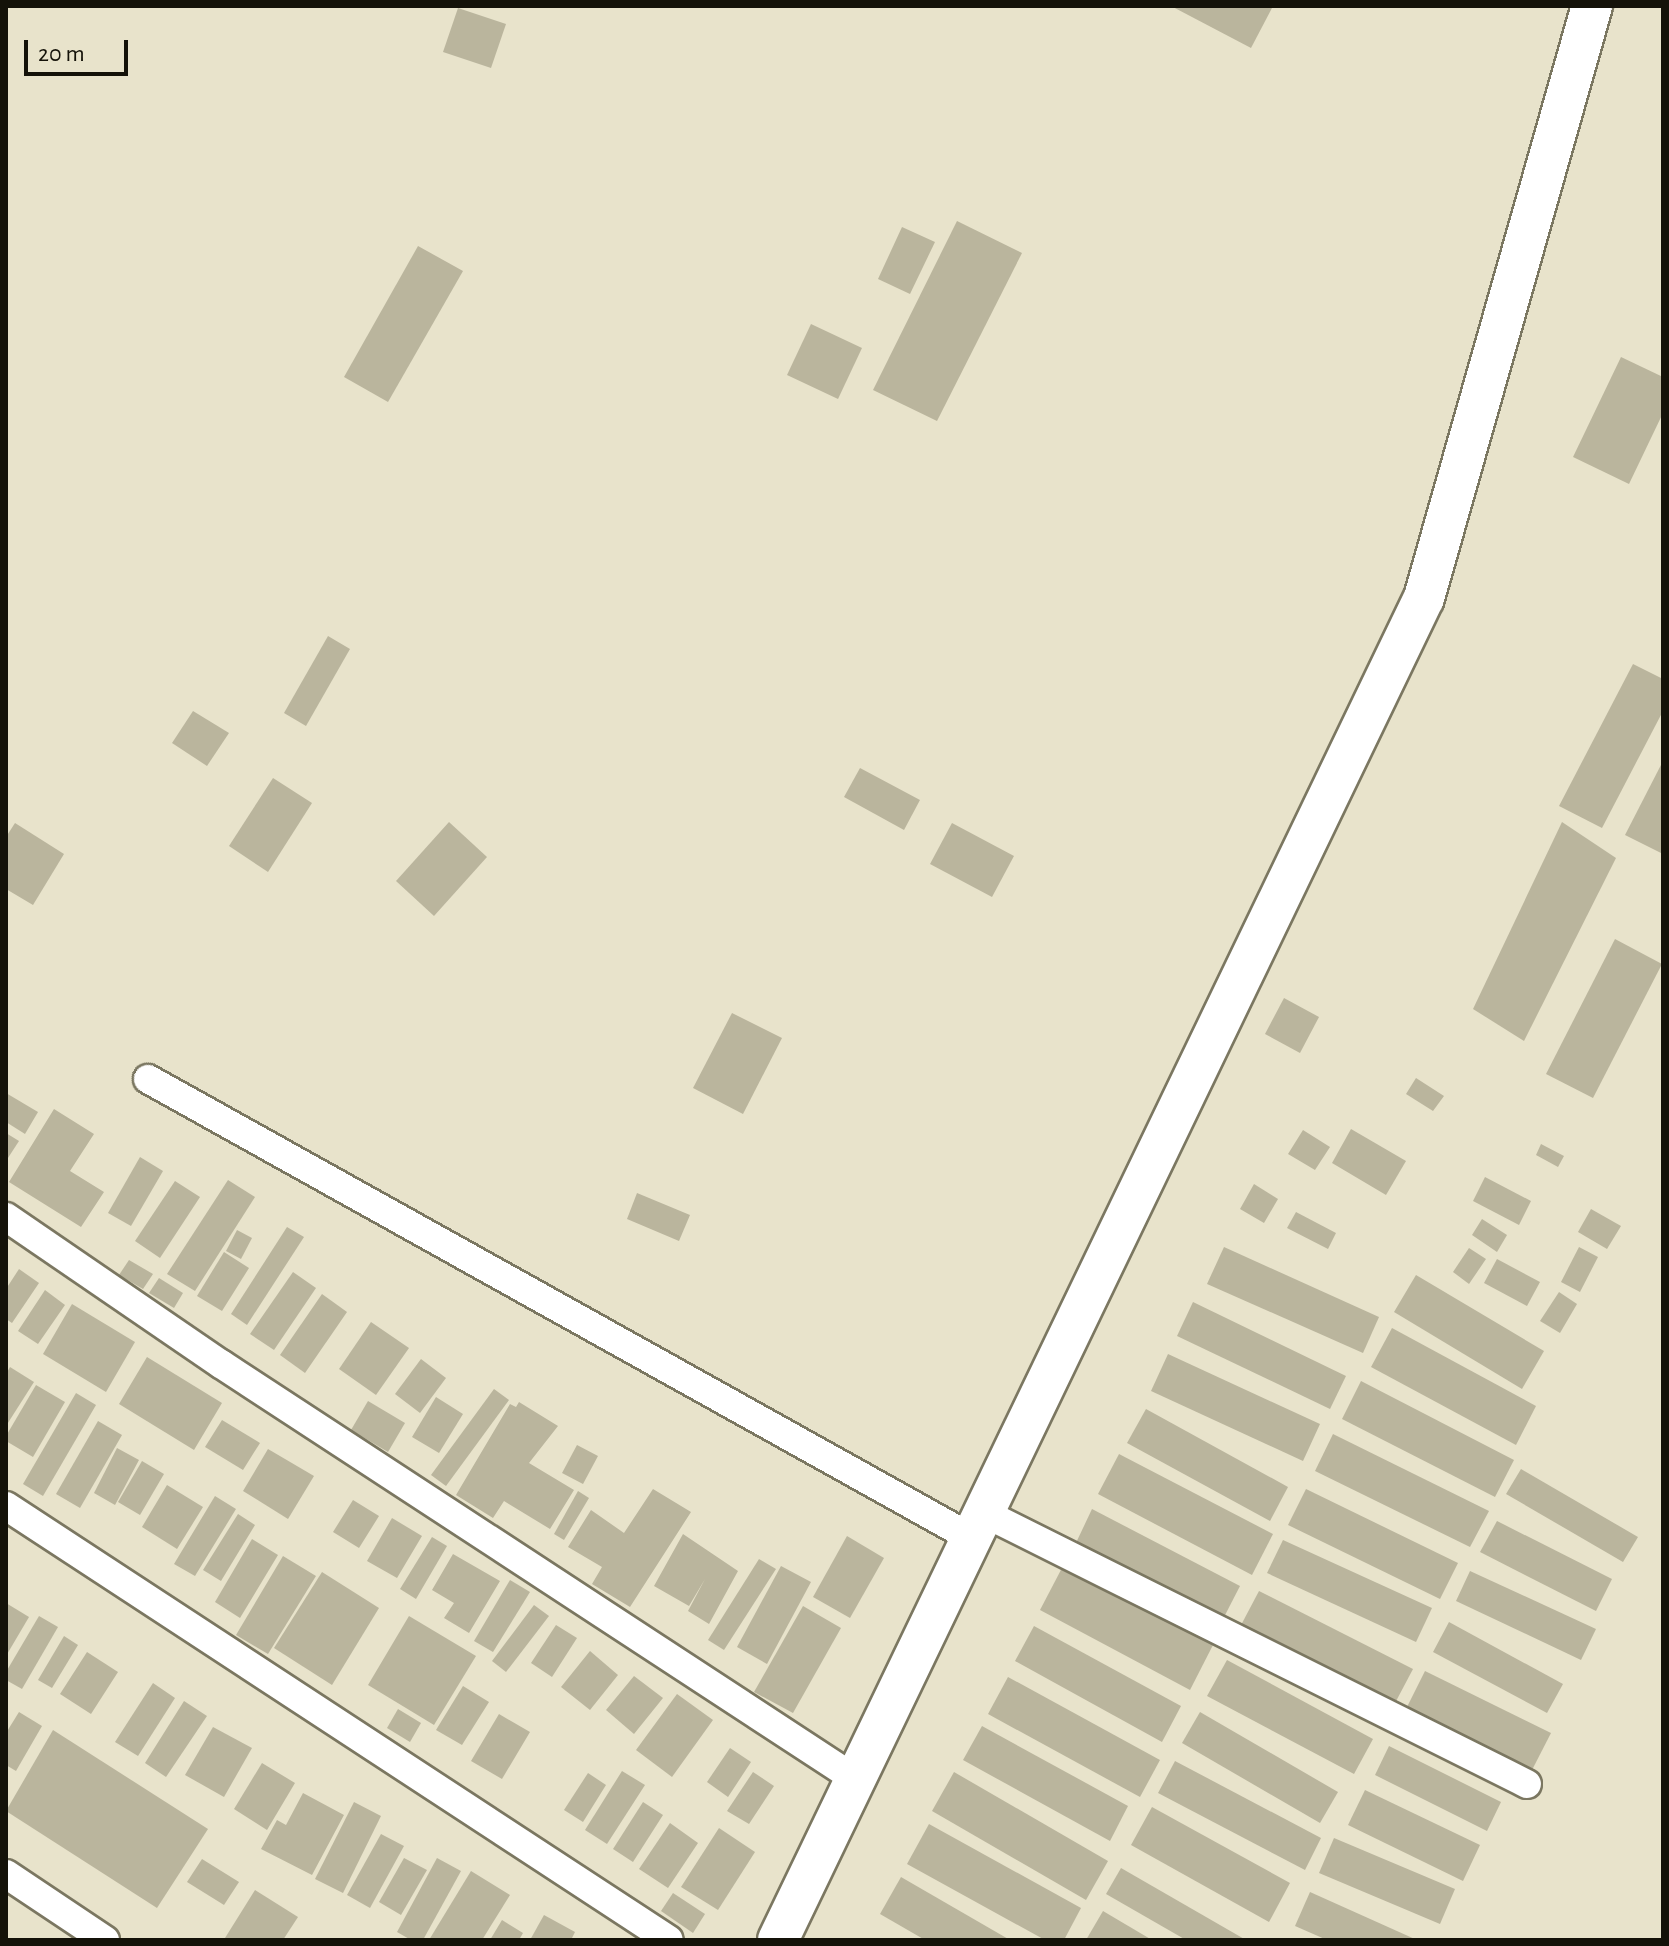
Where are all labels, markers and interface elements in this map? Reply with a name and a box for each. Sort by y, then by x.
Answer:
scale bar [28,24,132,74]
text: 20 m [38,42,85,66]

